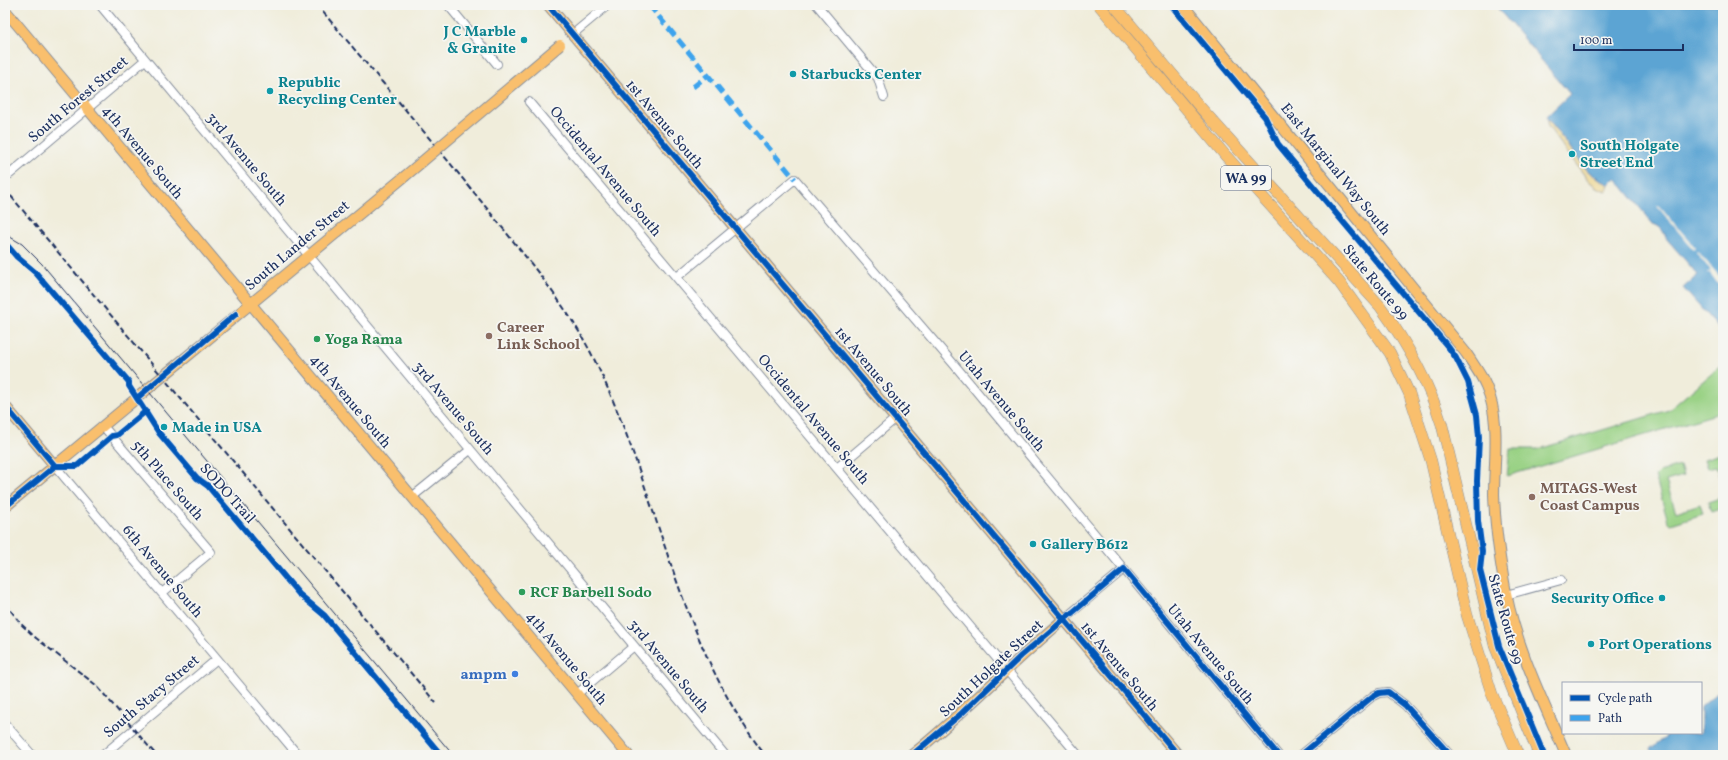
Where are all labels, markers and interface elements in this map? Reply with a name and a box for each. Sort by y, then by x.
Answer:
place label: J C Marble & Granite [442,22,516,60]
scale bar [1574,26,1683,52]
text: 100 m [1580,33,1613,49]
marker: J C Marble & Granite [519,35,529,45]
street label: South Forest Street [24,52,134,148]
place label: Starbucks Center [801,65,922,86]
marker: Starbucks Center [788,69,798,79]
place label: Republic Recycling Center [278,73,397,111]
street label: 1st Avenue South [620,76,708,174]
marker: Republic Recycling Center [265,86,275,96]
street label: East Marginal Way South [1275,99,1395,241]
street label: 4th Avenue South [96,101,188,205]
street label: Occidental Avenue South [544,102,666,242]
street label: 3rd Avenue South [200,109,291,211]
place label: South Holgate Street End [1580,136,1680,174]
marker: South Holgate Street End [1567,149,1577,159]
road number: WA 99 [1221,166,1271,190]
street label: South Lander Street [241,196,355,296]
street label: State Route 99 [1337,240,1413,326]
place label: Career Link School [497,318,580,356]
street label: 1st Avenue South [829,323,917,421]
place label: Yoga Rama [325,330,403,351]
marker: Career Link School [484,331,494,341]
marker: Yoga Rama [312,334,322,344]
street label: Utah Avenue South [952,347,1049,457]
street label: 4th Avenue South [304,350,396,454]
street label: Occidental Avenue South [752,350,874,490]
street label: 3rd Avenue South [407,358,498,460]
place label: Made in USA [172,418,262,439]
marker: Made in USA [159,422,169,432]
street label: 5th Place South [126,436,208,526]
street label: SODO Trail [194,459,260,529]
place label: MITAGS-West Coast Campus [1540,479,1640,517]
marker: MITAGS-West Coast Campus [1527,492,1537,502]
street label: 6th Avenue South [117,521,207,623]
place label: Gallery B612 [1041,535,1128,556]
marker: Gallery B612 [1028,539,1038,549]
street label: State Route 99 [1482,572,1528,667]
place label: RCF Barbell Sodo [530,583,652,604]
marker: RCF Barbell Sodo [517,587,527,597]
place label: Security Office [1551,589,1654,610]
marker: Security Office [1657,593,1667,603]
street label: Utah Avenue South [1161,600,1258,710]
street label: 4th Avenue South [520,607,612,711]
street label: South Holgate Street [935,615,1049,723]
street label: 3rd Avenue South [622,616,713,718]
street label: 1st Avenue South [1075,618,1163,716]
place label: Port Operations [1599,635,1712,656]
marker: Port Operations [1586,639,1596,649]
street label: South Stacy Street [99,651,205,744]
place label: ampm [460,665,507,686]
marker: ampm [510,669,520,679]
legend [1562,682,1702,734]
text: Cycle path [1598,691,1653,707]
text: Path [1598,711,1622,727]

